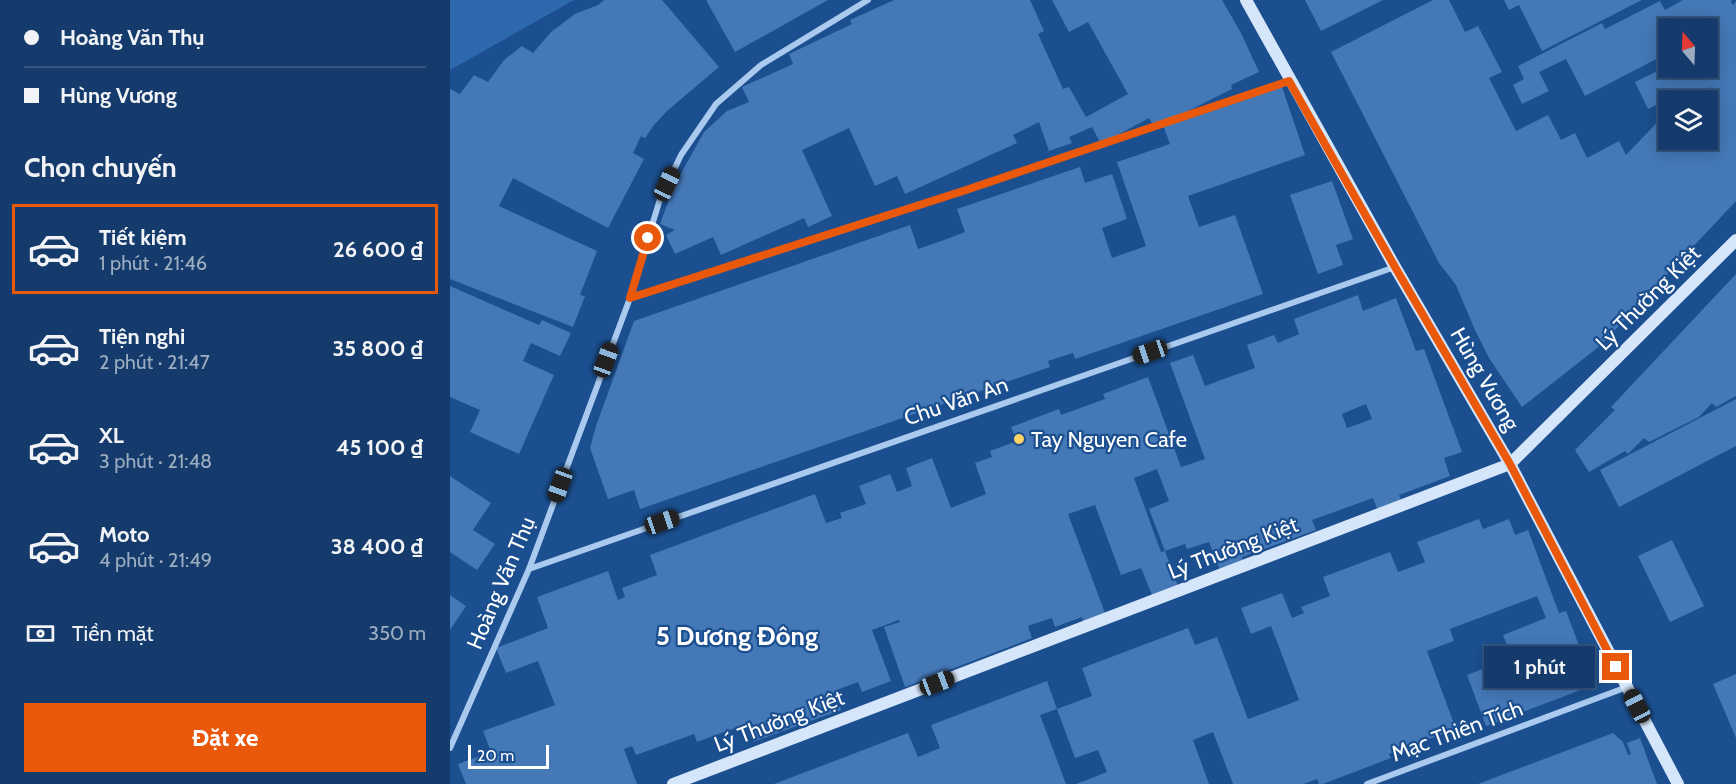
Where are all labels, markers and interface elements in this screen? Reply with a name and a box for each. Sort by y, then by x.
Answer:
north arrow [1658,18,1718,78]
map controls [1658,18,1718,150]
text: Hoàng Văn Thụ [60,24,204,51]
text: Hùng Vương [60,82,177,109]
button: layers [1658,90,1718,150]
text: Chọn chuyến [24,151,177,184]
car [651,164,683,204]
icon: car [27,222,81,276]
text: Tiết kiệm [99,224,187,251]
route start [634,224,661,251]
text: 26 600 ₫ [333,236,423,263]
street label: Lý Thường Kiệt [1590,240,1706,356]
text: 1 phút · 21:46 [99,251,207,275]
icon: car [27,321,81,375]
text: Tiện nghi [99,323,185,350]
street label: Hùng Vương [1445,323,1526,436]
text: 35 800 ₫ [333,335,423,362]
car [1130,338,1170,366]
car [591,340,621,380]
text: 2 phút · 21:47 [99,350,210,374]
street label: Chu Văn An [900,371,1012,431]
icon: car [27,420,81,474]
text: XL [99,422,124,449]
place label: Tay Nguyen Cafe [1031,426,1187,453]
marker: Tay Nguyen Cafe [1012,432,1026,446]
text: 45 100 ₫ [336,434,423,461]
text: 3 phút · 21:48 [99,449,212,473]
car [545,465,575,505]
car [642,508,682,536]
street label: Lý Thường Kiệt [1164,511,1302,585]
street label: Hoàng Văn Thụ [461,513,541,653]
icon: car [27,519,81,573]
text: Moto [99,521,150,548]
text: 38 400 ₫ [331,533,423,560]
text: 4 phút · 21:49 [99,548,212,572]
icon: cash [24,617,57,650]
text: Tiền mặt [72,620,154,647]
district label: 5 Dương Đông [656,620,818,652]
text: 350 m [368,621,426,645]
callout: 1 phút [1484,646,1595,688]
route end [1602,653,1629,680]
text: 1 phút [1513,655,1566,679]
car [917,668,957,698]
street label: Lý Thường Kiệt [710,684,848,758]
car [1621,686,1653,726]
street label: Mạc Thiên Tích [1387,695,1527,767]
button: Đặt xe [24,703,426,772]
scale bar [468,742,549,770]
text: 20 m [477,746,514,765]

